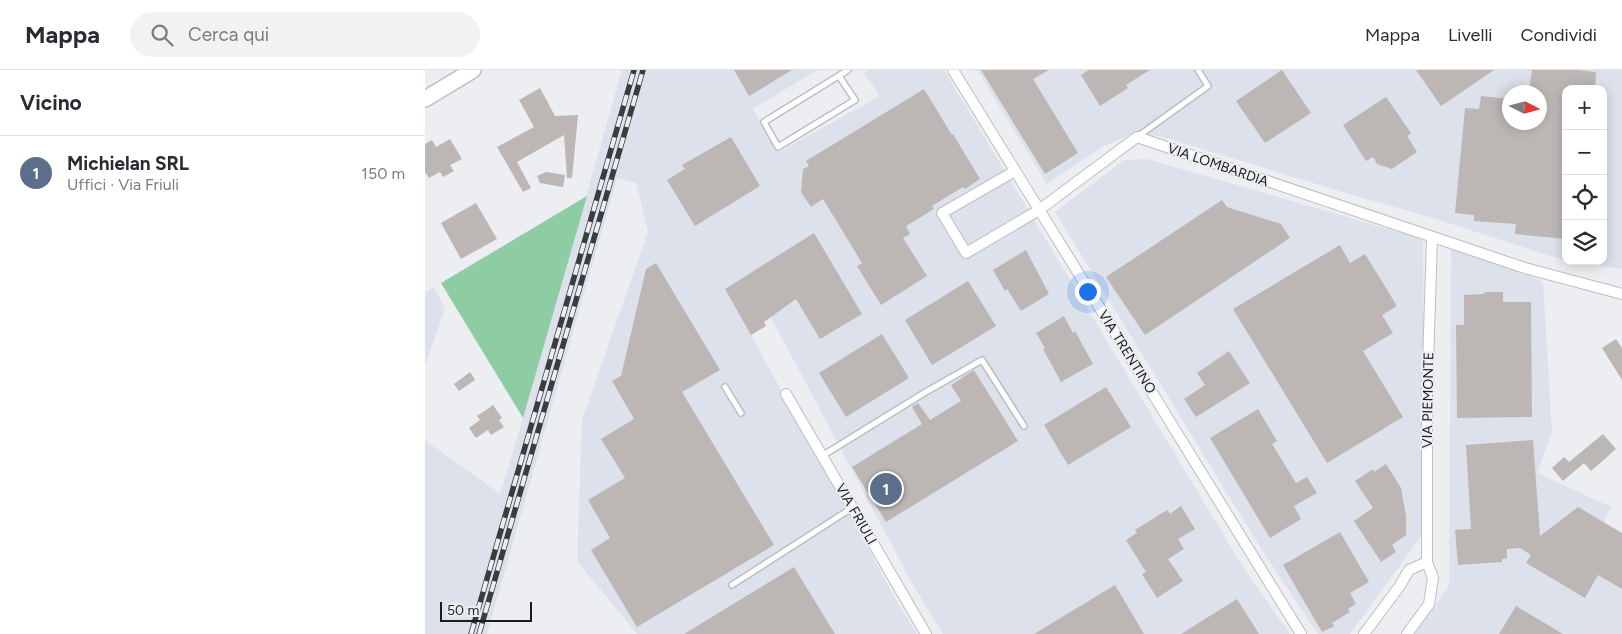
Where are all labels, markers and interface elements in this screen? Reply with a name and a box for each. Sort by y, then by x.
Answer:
search box [130,12,480,57]
text: Mappa [25,20,100,49]
icon: search [148,21,176,49]
text: Cerca qui [188,23,269,46]
text: Mappa [1365,24,1420,46]
text: Livelli [1448,24,1493,46]
text: Condividi [1521,24,1597,46]
north arrow [1502,85,1547,130]
map controls [1562,85,1607,265]
button: + [1562,85,1607,130]
text: Vicino [20,90,82,115]
button: − [1562,130,1607,175]
street label: VIA LOMBARDIA [1165,140,1271,190]
text: Michielan SRL [67,152,189,175]
text: 1 [33,164,39,183]
text: 150 m [361,164,405,183]
text: Uffici · Via Friuli [67,175,179,194]
button: locate [1562,175,1607,220]
button: layers [1562,220,1607,265]
your location [1075,279,1101,305]
street label: VIA TRENTINO [1095,307,1160,397]
street label: VIA PIEMONTE [1419,352,1437,448]
pin: 1 [870,470,902,508]
street label: VIA FRIULI [832,480,880,548]
scale bar [440,599,533,622]
text: 50 m [447,602,479,619]

